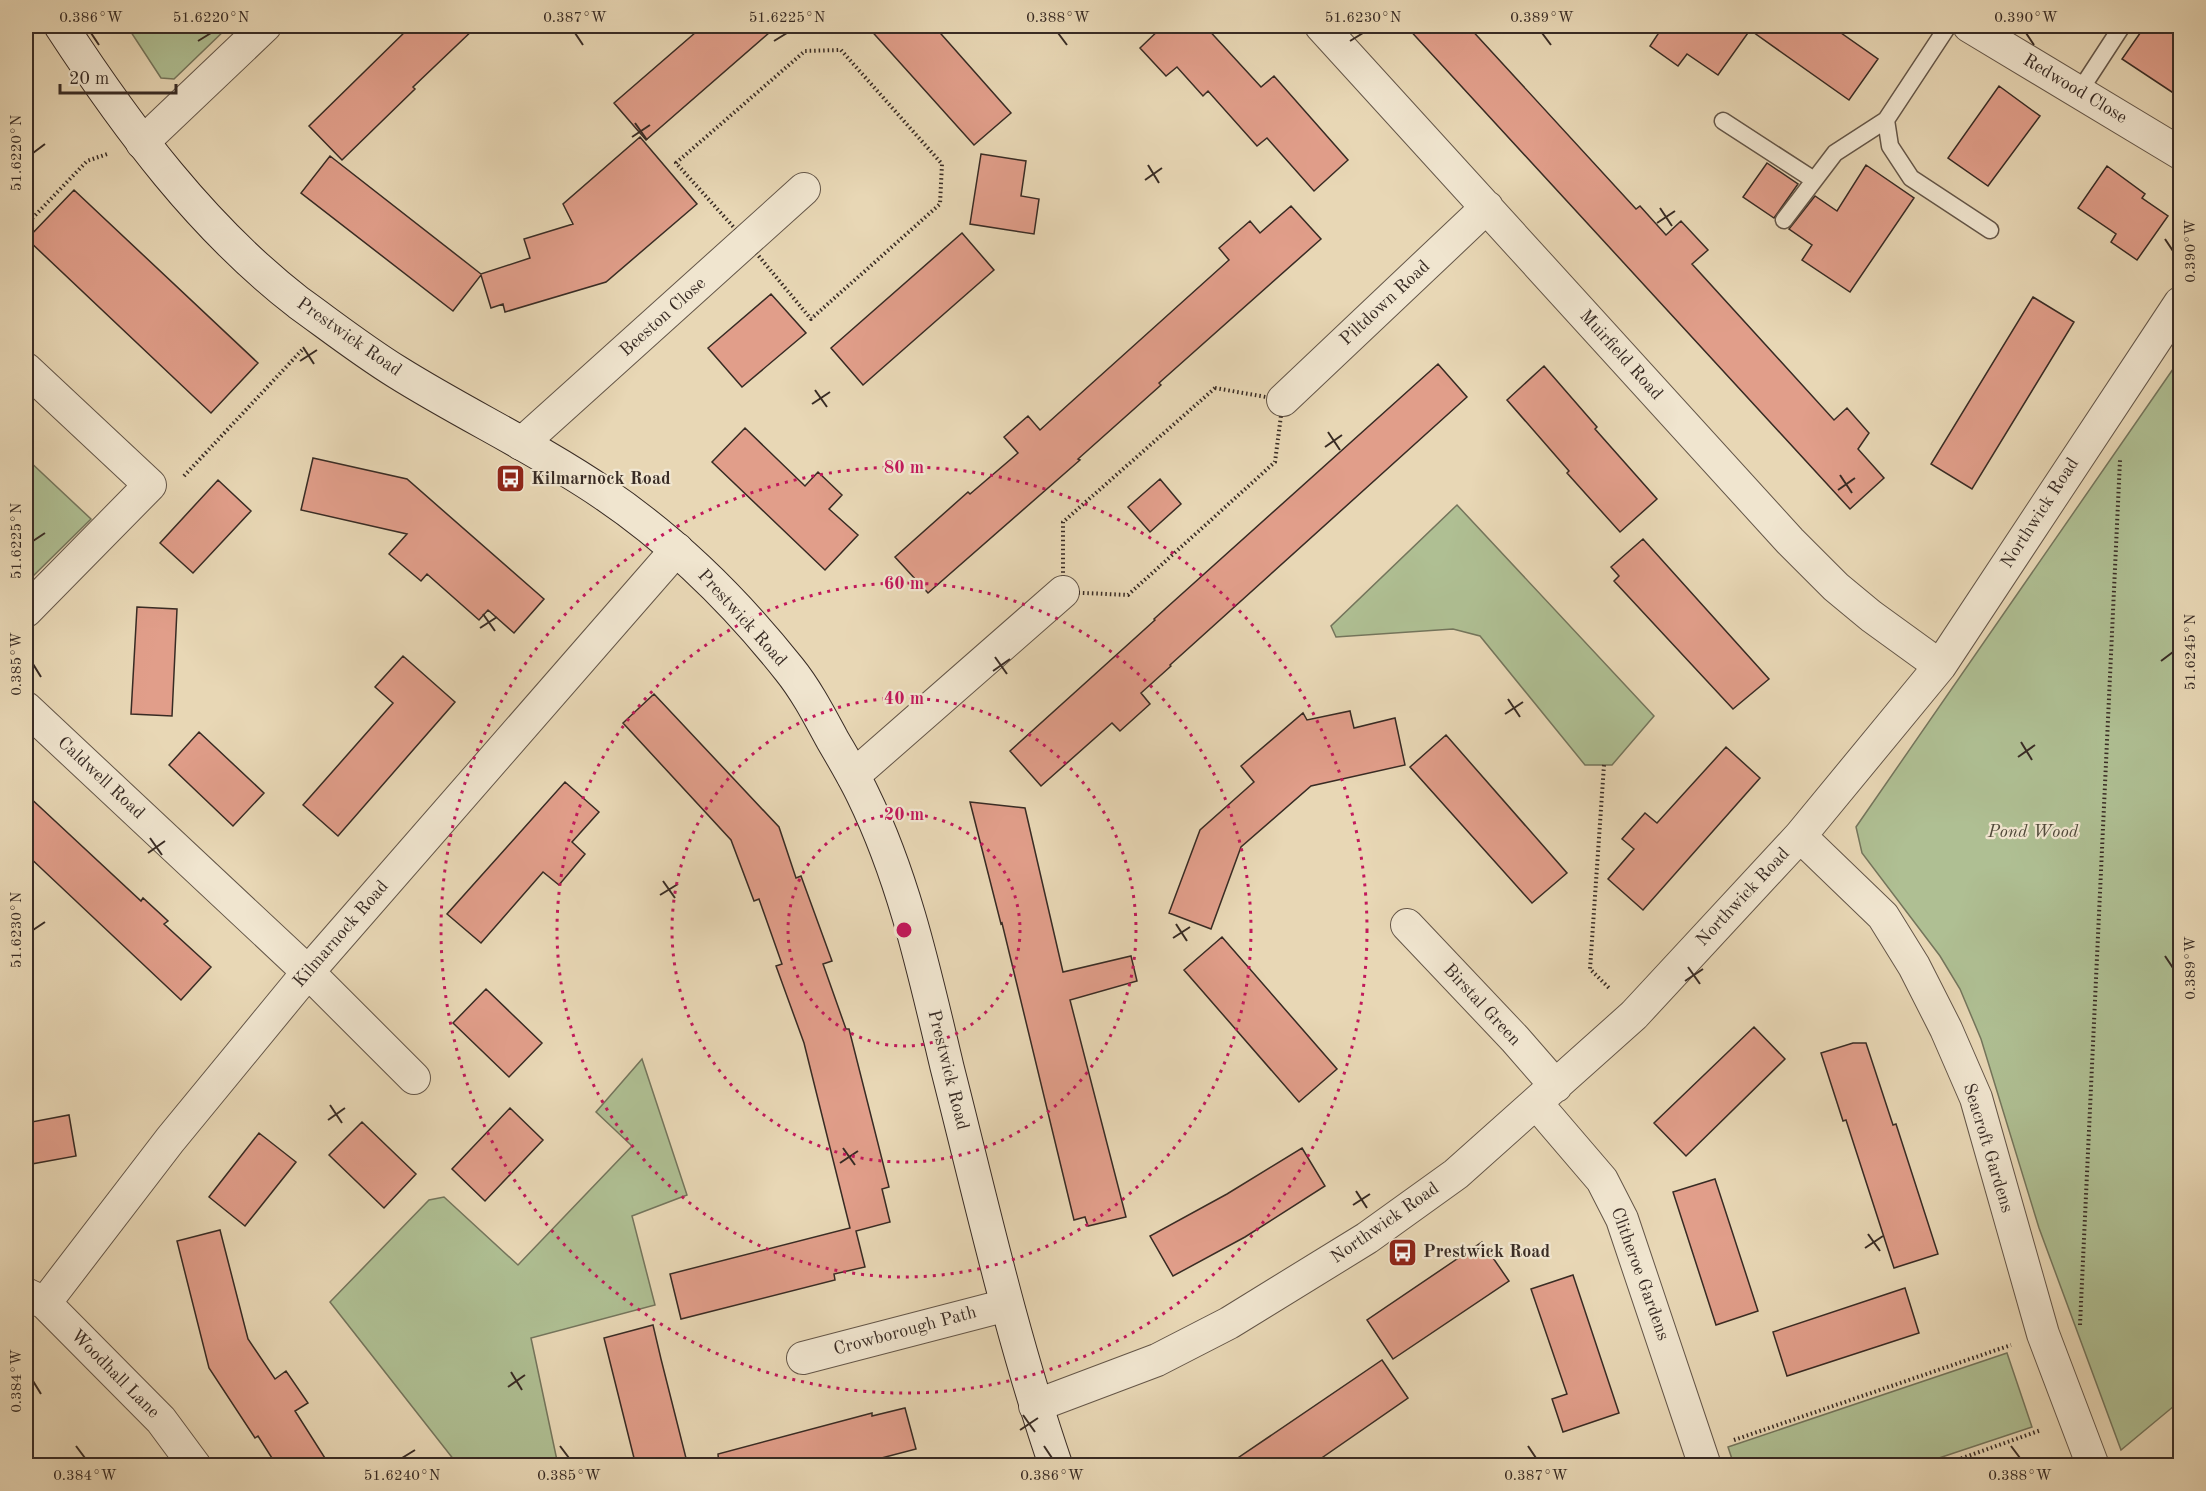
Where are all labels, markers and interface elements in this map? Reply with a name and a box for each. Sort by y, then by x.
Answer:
text: 0.386°W [59,11,123,26]
text: 51.6220°N [173,11,250,26]
text: 0.387°W [543,11,607,26]
text: 51.6225°N [749,11,826,26]
text: 0.388°W [1026,11,1090,26]
text: 51.6230°N [1325,11,1402,26]
text: 0.389°W [1510,11,1574,26]
text: 0.390°W [1994,11,2058,26]
street label: Redwood Close [2020,51,2130,127]
scale bar [60,57,176,95]
text: 20 m [69,70,109,88]
text: 51.6220°N [10,114,25,191]
text: 0.390°W [2184,219,2199,283]
street label: Piltdown Road [1337,257,1433,349]
street label: Beeston Close [617,274,709,360]
street label: Prestwick Road [293,294,405,380]
street label: Muirfield Road [1576,307,1666,403]
street label: Northwick Road [1998,455,2082,571]
text: 80 m [884,459,924,477]
bus stop icon: Kilmarnock Road [494,463,526,495]
place label: Kilmarnock Road [531,470,671,488]
text: 51.6225°N [10,502,25,579]
street label: Prestwick Road [694,566,790,670]
text: 60 m [884,575,924,593]
text: 51.6245°N [2184,613,2199,690]
text: 0.385°W [10,632,25,696]
text: 40 m [884,690,924,708]
street label: Caldwell Road [54,733,148,823]
text: 20 m [884,806,924,824]
park label: Pond Wood [1987,823,2079,841]
street label: Northwick Road [1693,844,1793,950]
street label: Kilmarnock Road [290,877,392,991]
text: 51.6230°N [10,891,25,968]
centre of rings [894,920,914,940]
text: 0.389°W [2184,936,2199,1000]
street label: Birstal Green [1440,961,1524,1049]
street label: Prestwick Road [924,1008,972,1132]
street label: Seacroft Gardens [1960,1081,2016,1215]
street label: Northwick Road [1328,1179,1442,1267]
street label: Clitheroe Gardens [1608,1205,1672,1343]
bus stop icon: Prestwick Road [1386,1236,1418,1268]
place label: Prestwick Road [1423,1243,1550,1261]
street label: Crowborough Path [832,1303,979,1359]
street label: Woodhall Lane [67,1326,163,1422]
text: 0.384°W [10,1349,25,1413]
text: 0.384°W [53,1469,117,1484]
text: 51.6240°N [364,1469,441,1484]
text: 0.385°W [537,1469,601,1484]
text: 0.386°W [1020,1469,1084,1484]
text: 0.387°W [1504,1469,1568,1484]
text: 0.388°W [1988,1469,2052,1484]

